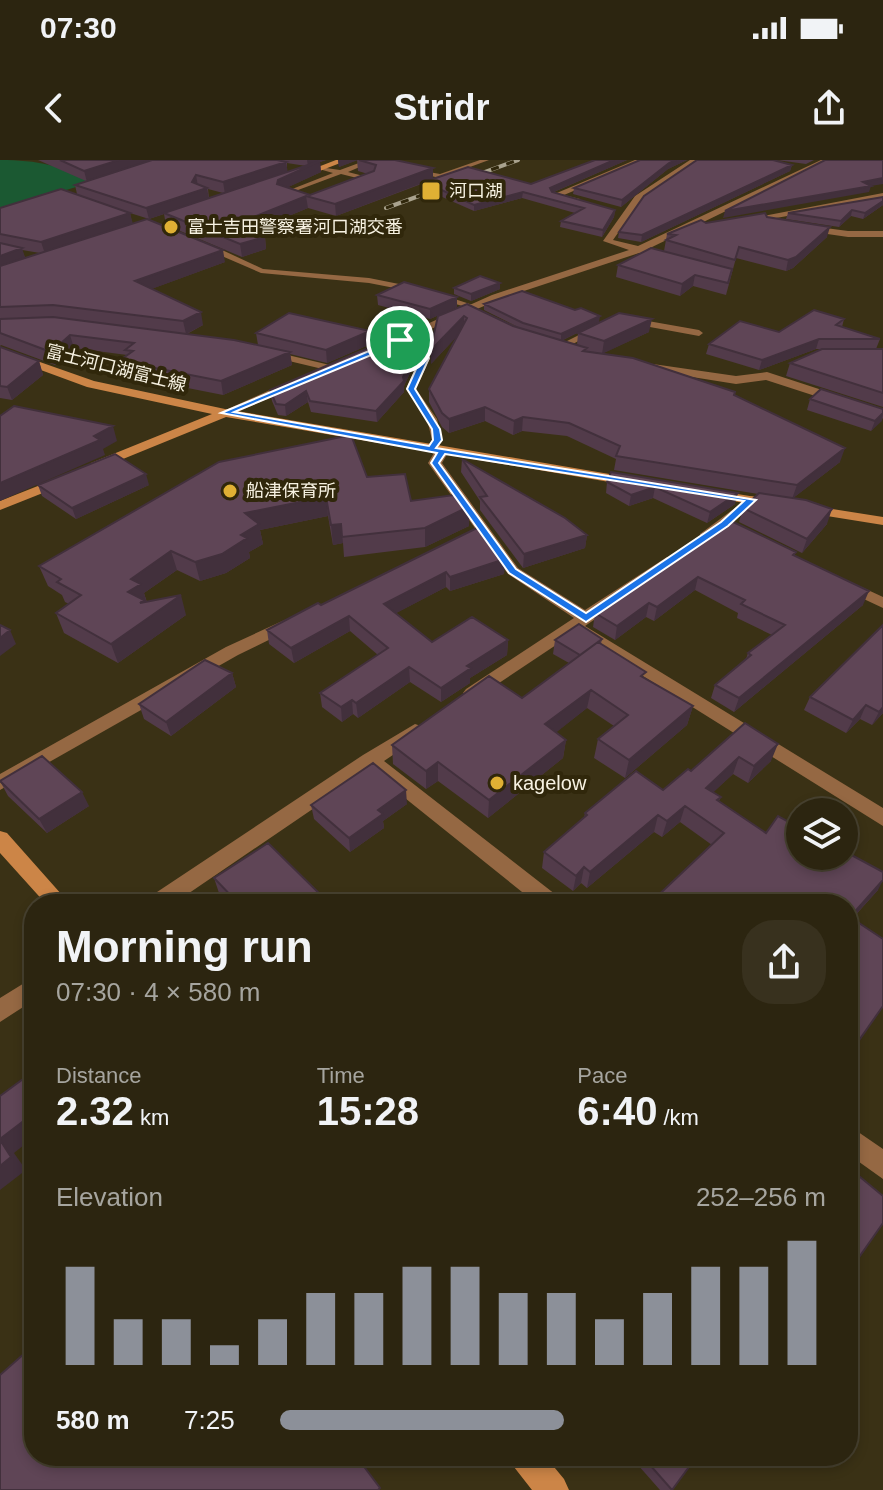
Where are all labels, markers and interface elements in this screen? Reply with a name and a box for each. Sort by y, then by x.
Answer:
text: 07:30 [40,11,117,44]
icon: back [32,86,76,130]
icon: share [807,86,851,130]
text: Stridr [393,87,490,128]
marker: 河口湖 [420,180,442,202]
place label: 河口湖 [449,181,503,201]
place label: 富士吉田警察署河口湖交番 [187,217,403,237]
marker: 富士吉田警察署河口湖交番 [162,218,180,236]
pin [366,306,434,374]
icon: arrive [378,318,422,362]
street label: 富士河口湖富士線 [44,341,188,395]
place label: 船津保育所 [246,481,336,501]
marker: 船津保育所 [221,482,239,500]
place label: kagelow [513,772,587,794]
marker: kagelow [488,774,506,792]
map controls [786,798,858,870]
button: layers [786,798,858,870]
button: share [742,920,826,1004]
text: Morning run [56,922,313,971]
text: 07:30 · 4 × 580 m [56,977,261,1007]
text: Distance [56,1063,142,1088]
text: Time [317,1063,365,1088]
text: Pace [577,1063,627,1088]
text: 2.32 [56,1089,134,1133]
text: 15:28 [317,1089,419,1133]
text: 6:40 [577,1089,657,1133]
text: km [134,1105,169,1130]
text: /km [657,1105,699,1130]
text: Elevation [56,1182,163,1212]
text: 252–256 m [696,1182,826,1212]
text: 580 m [56,1405,130,1435]
text: 7:25 [184,1405,235,1435]

